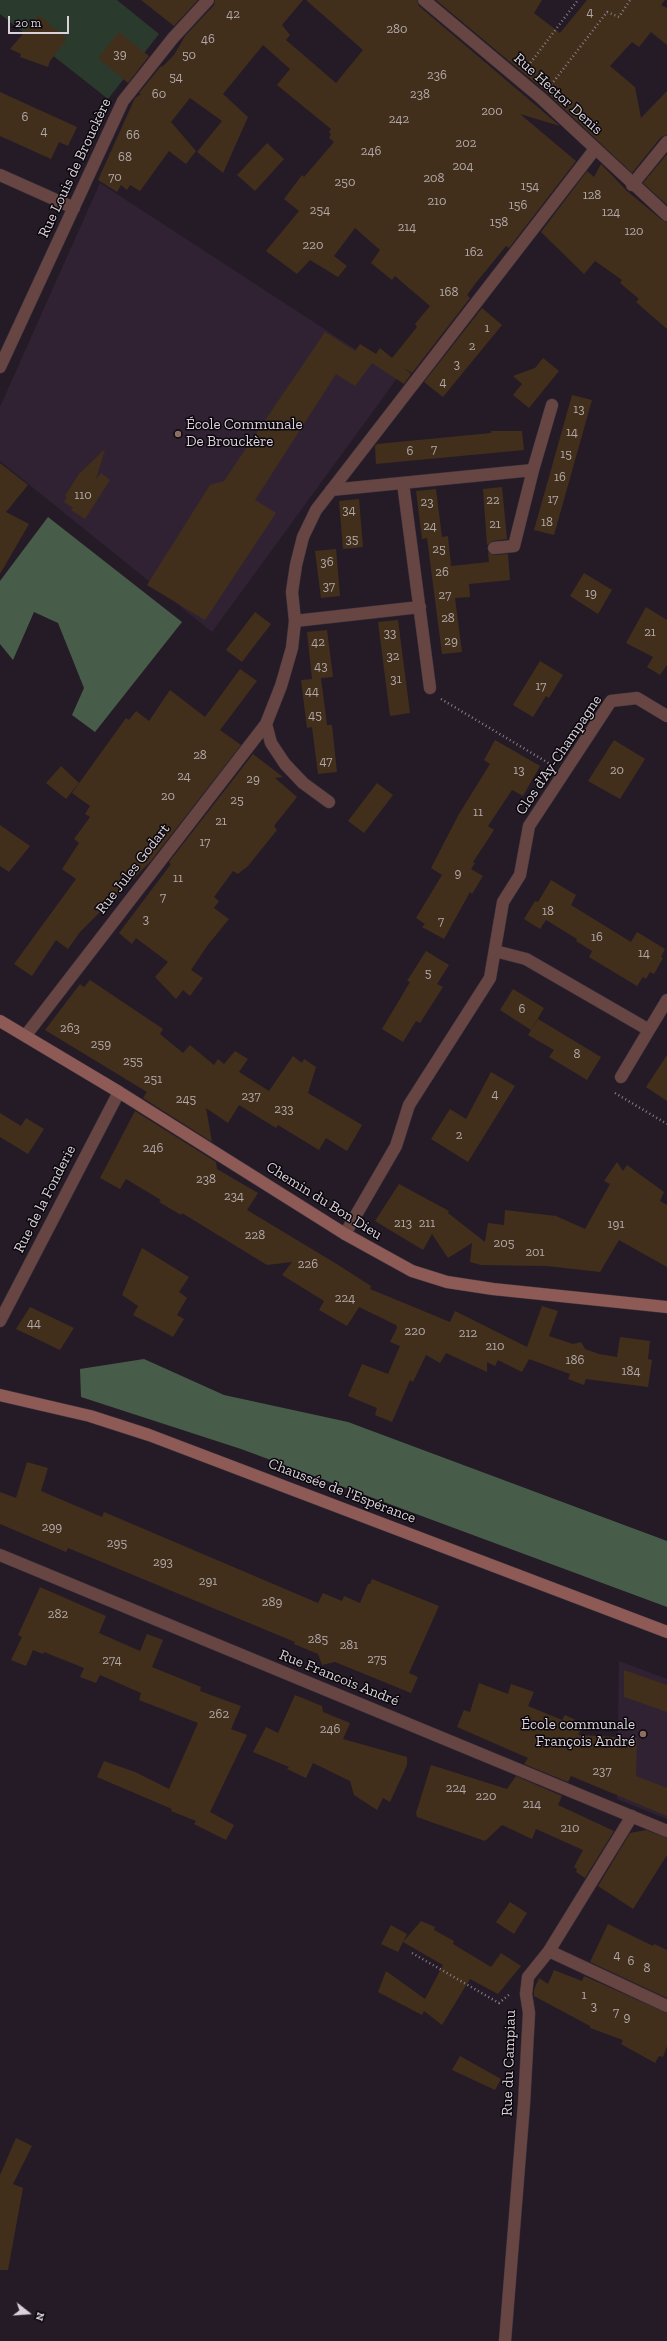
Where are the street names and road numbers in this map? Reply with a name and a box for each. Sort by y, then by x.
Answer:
street label: Rue Hector Denis [510,49,606,139]
street label: Rue Louis de Brouckère [35,95,115,241]
street label: Clos d'Ay-Champagne [512,692,606,818]
street label: Rue Jules Godart [92,820,174,918]
street label: Rue de la Fonderie [10,1142,80,1256]
street label: Chemin du Bon Dieu [263,1158,385,1244]
street label: Chaussée de l'Espérance [266,1455,418,1527]
street label: Rue Francois André [277,1646,401,1710]
street label: Rue du Campiau [498,2010,520,2116]

